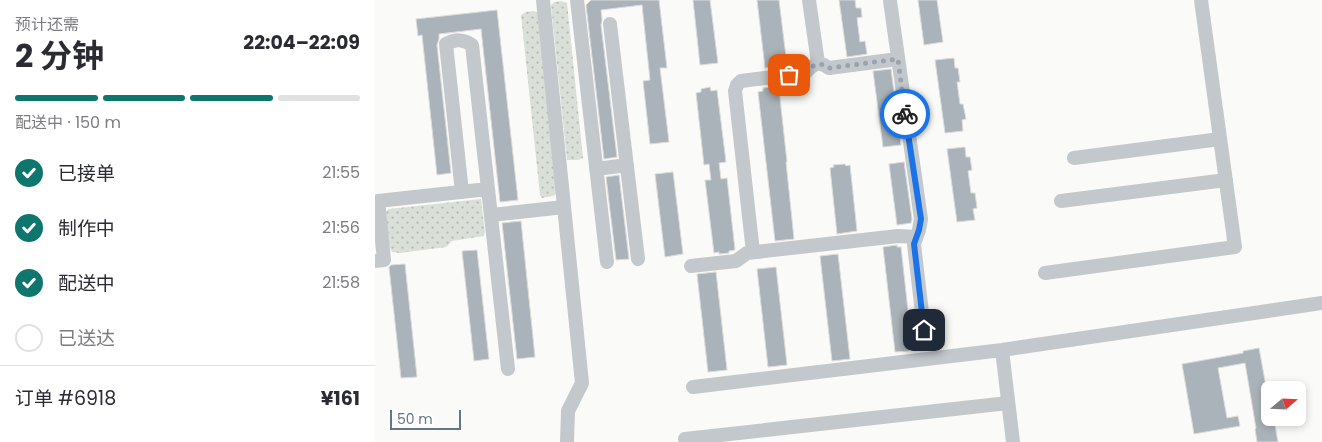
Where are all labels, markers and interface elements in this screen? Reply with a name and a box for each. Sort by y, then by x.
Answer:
text: 预计还需 [15,13,79,36]
text: 22:04–22:09 [243,29,360,56]
text: 2 分钟 [15,33,104,78]
pin [768,54,810,96]
icon: bag [775,61,803,89]
courier [880,89,930,139]
icon: bike [891,100,919,128]
text: 配送中 · 150 m [15,111,121,134]
icon: check [15,159,43,187]
text: 已接单 [58,160,115,187]
text: 21:55 [322,161,360,184]
icon: check [15,214,43,242]
text: 制作中 [58,215,115,242]
text: 21:56 [322,216,360,239]
icon: check [15,269,43,297]
text: 配送中 [58,270,115,297]
text: 21:58 [322,271,360,294]
pin [903,309,945,351]
icon: home [910,316,938,344]
text: 已送达 [58,325,115,352]
north arrow [1261,381,1306,426]
map controls [1261,381,1306,426]
text: 订单 #6918 [15,385,116,412]
text: ¥161 [321,385,360,412]
scale bar [390,407,461,430]
text: 50 m [397,409,433,429]

